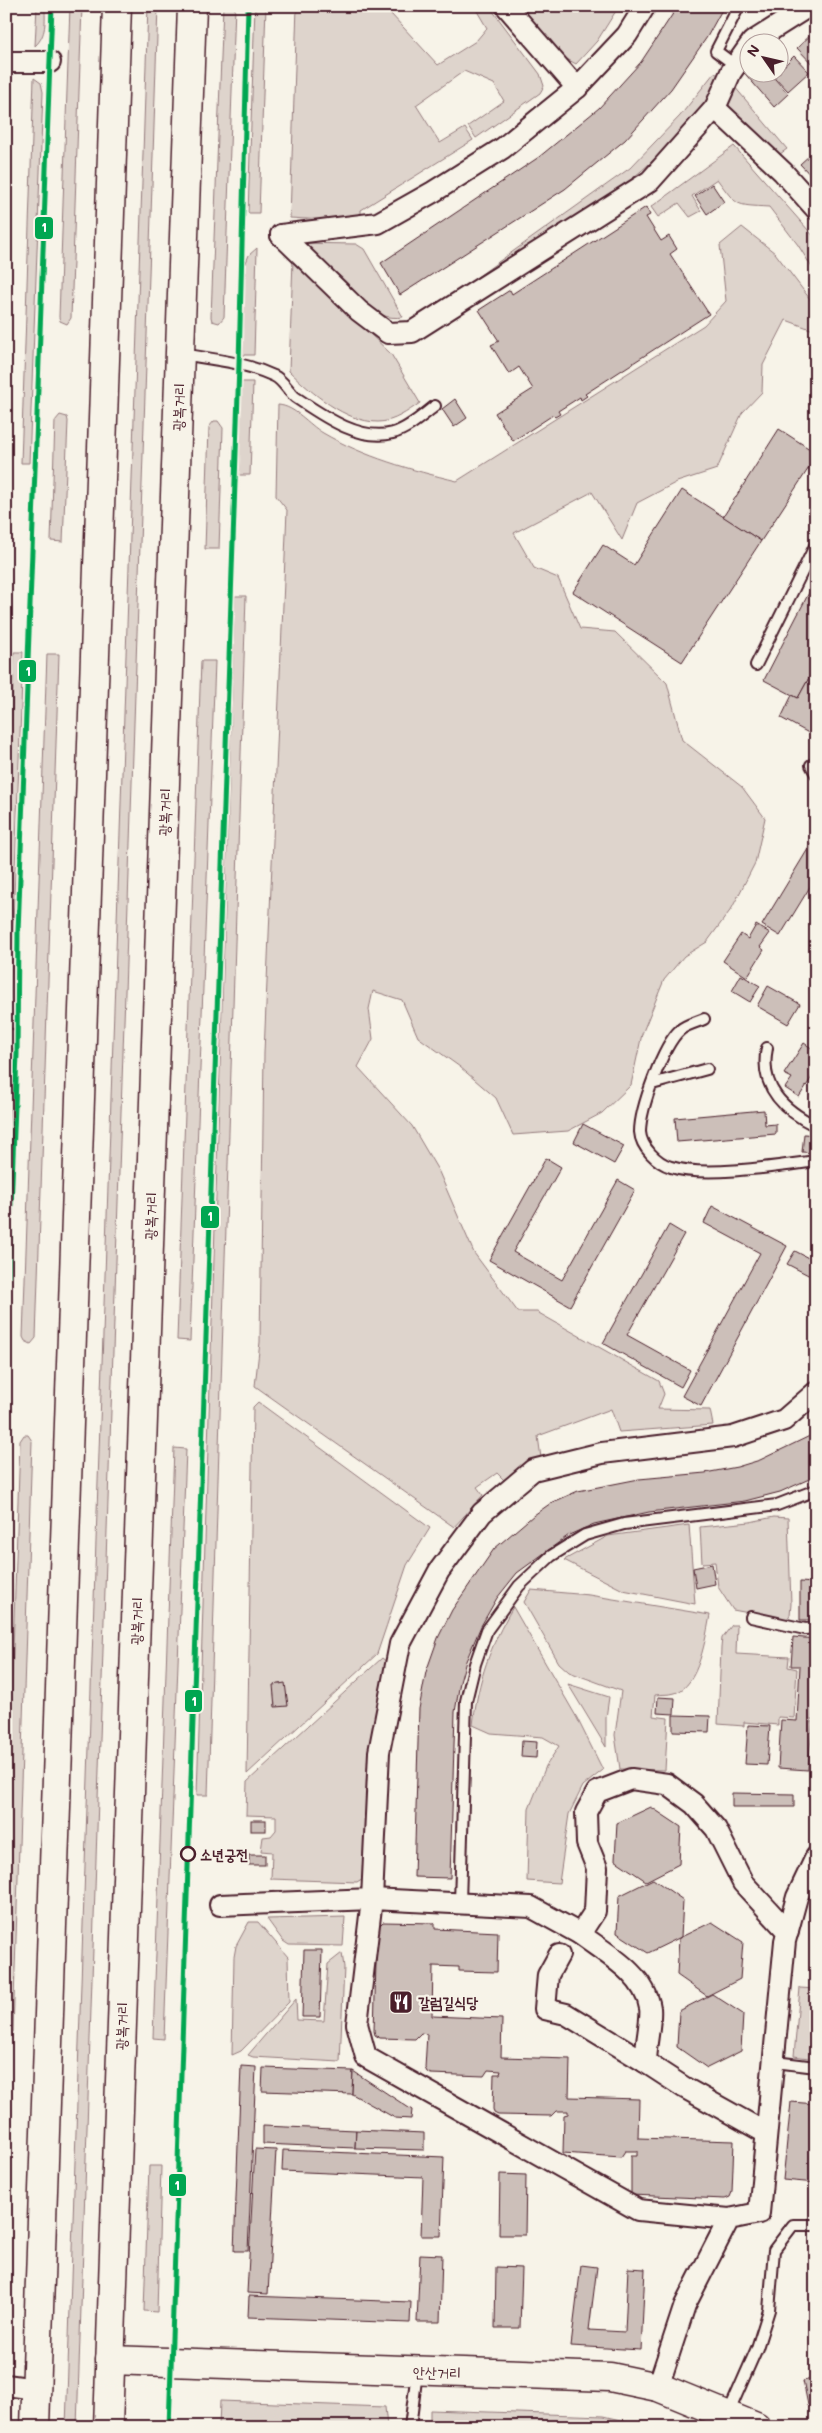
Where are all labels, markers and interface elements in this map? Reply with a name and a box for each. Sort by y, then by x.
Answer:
north arrow [740,32,790,82]
text: N [742,41,764,60]
line badge: 1 [34,216,54,240]
text: 1 [41,217,47,236]
street label: 광복거리 [167,383,189,431]
line badge: 1 [18,659,37,683]
text: 1 [25,661,31,680]
street label: 광복거리 [153,788,175,836]
street label: 광복거리 [139,1192,161,1240]
line badge: 1 [200,1205,220,1229]
text: 1 [207,1206,213,1225]
street label: 광복거리 [125,1597,147,1645]
line badge: 1 [184,1689,203,1713]
text: 1 [191,1691,197,1710]
place label: 소년궁전 [200,1844,248,1864]
marker: 소년궁전 [180,1846,196,1862]
restaurant icon: 갈럼길식당 [388,1989,414,2015]
place label: 갈럼길식당 [418,1992,478,2012]
street label: 광복거리 [110,2002,132,2050]
line badge: 1 [168,2173,187,2197]
text: 1 [174,2175,180,2194]
street label: 안산거리 [413,2362,461,2382]

